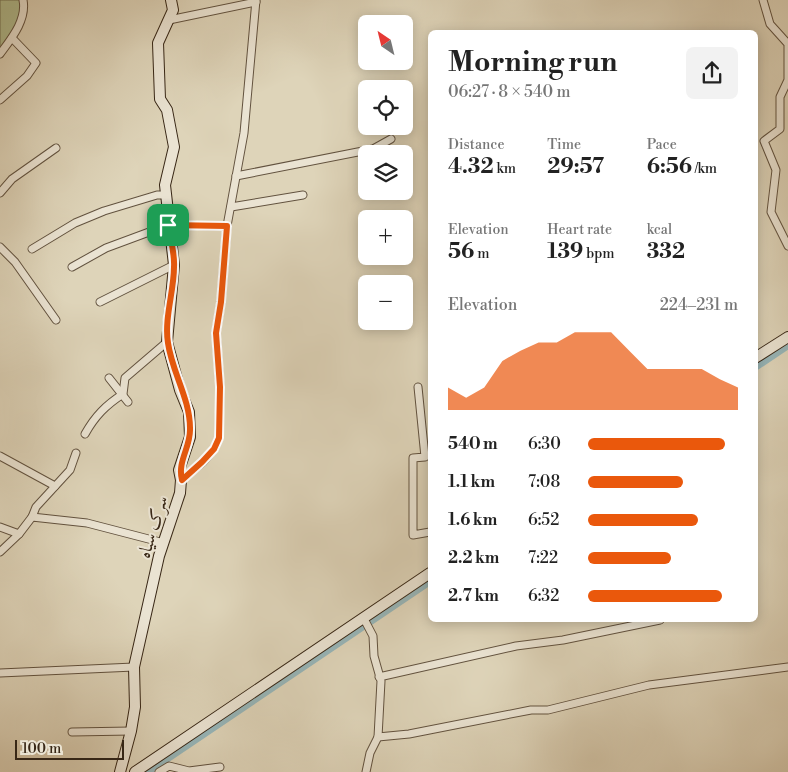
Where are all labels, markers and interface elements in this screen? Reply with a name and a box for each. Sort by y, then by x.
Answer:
north arrow [358,15,412,70]
map controls [358,15,413,330]
text: Morning run [448,45,617,80]
button: share [686,47,738,99]
button: locate [358,80,413,135]
text: 06:27 · 8 × 540 m [448,82,571,102]
text: Distance [448,136,505,154]
text: Time [547,136,581,154]
text: Pace [647,136,677,154]
button: layers [358,145,413,200]
text: 4.32 [448,154,494,180]
text: 29:57 [547,154,604,180]
text: 6:56 [647,154,692,180]
text: km [494,160,516,178]
text: /km [692,160,717,178]
pin [147,204,189,246]
button: + [358,210,413,265]
icon: arrive [154,211,182,239]
text: Elevation [448,221,509,239]
text: Heart rate [547,221,612,239]
text: kcal [647,221,672,239]
text: 56 [448,239,474,265]
text: 139 [547,239,583,265]
text: 332 [647,239,685,265]
text: m [474,245,489,263]
text: bpm [583,245,615,263]
button: − [358,275,413,330]
text: Elevation [448,295,517,315]
text: 224–231 m [660,295,738,315]
text: 540 m [448,434,498,454]
text: 6:30 [528,434,561,454]
text: 1.1 km [448,472,495,492]
text: 7:08 [528,472,560,492]
street label: سرک سیاه [133,493,173,561]
text: 1.6 km [448,510,497,530]
text: 6:52 [528,510,559,530]
text: 2.2 km [448,548,499,568]
text: 7:22 [528,548,558,568]
text: 2.7 km [448,586,499,606]
text: 6:32 [528,586,559,606]
scale bar [15,737,124,760]
text: 100 m [22,740,61,758]

